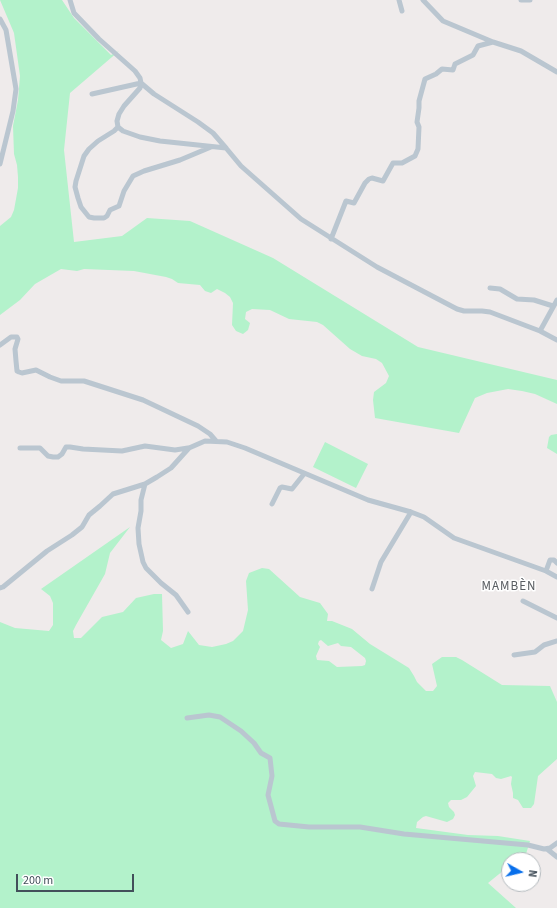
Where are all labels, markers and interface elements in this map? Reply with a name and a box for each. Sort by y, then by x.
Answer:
district label: MAMBÈN [482,579,536,595]
north arrow [501,852,541,892]
scale bar [18,866,136,892]
text: N [524,869,540,878]
text: 200 m [23,872,53,889]

